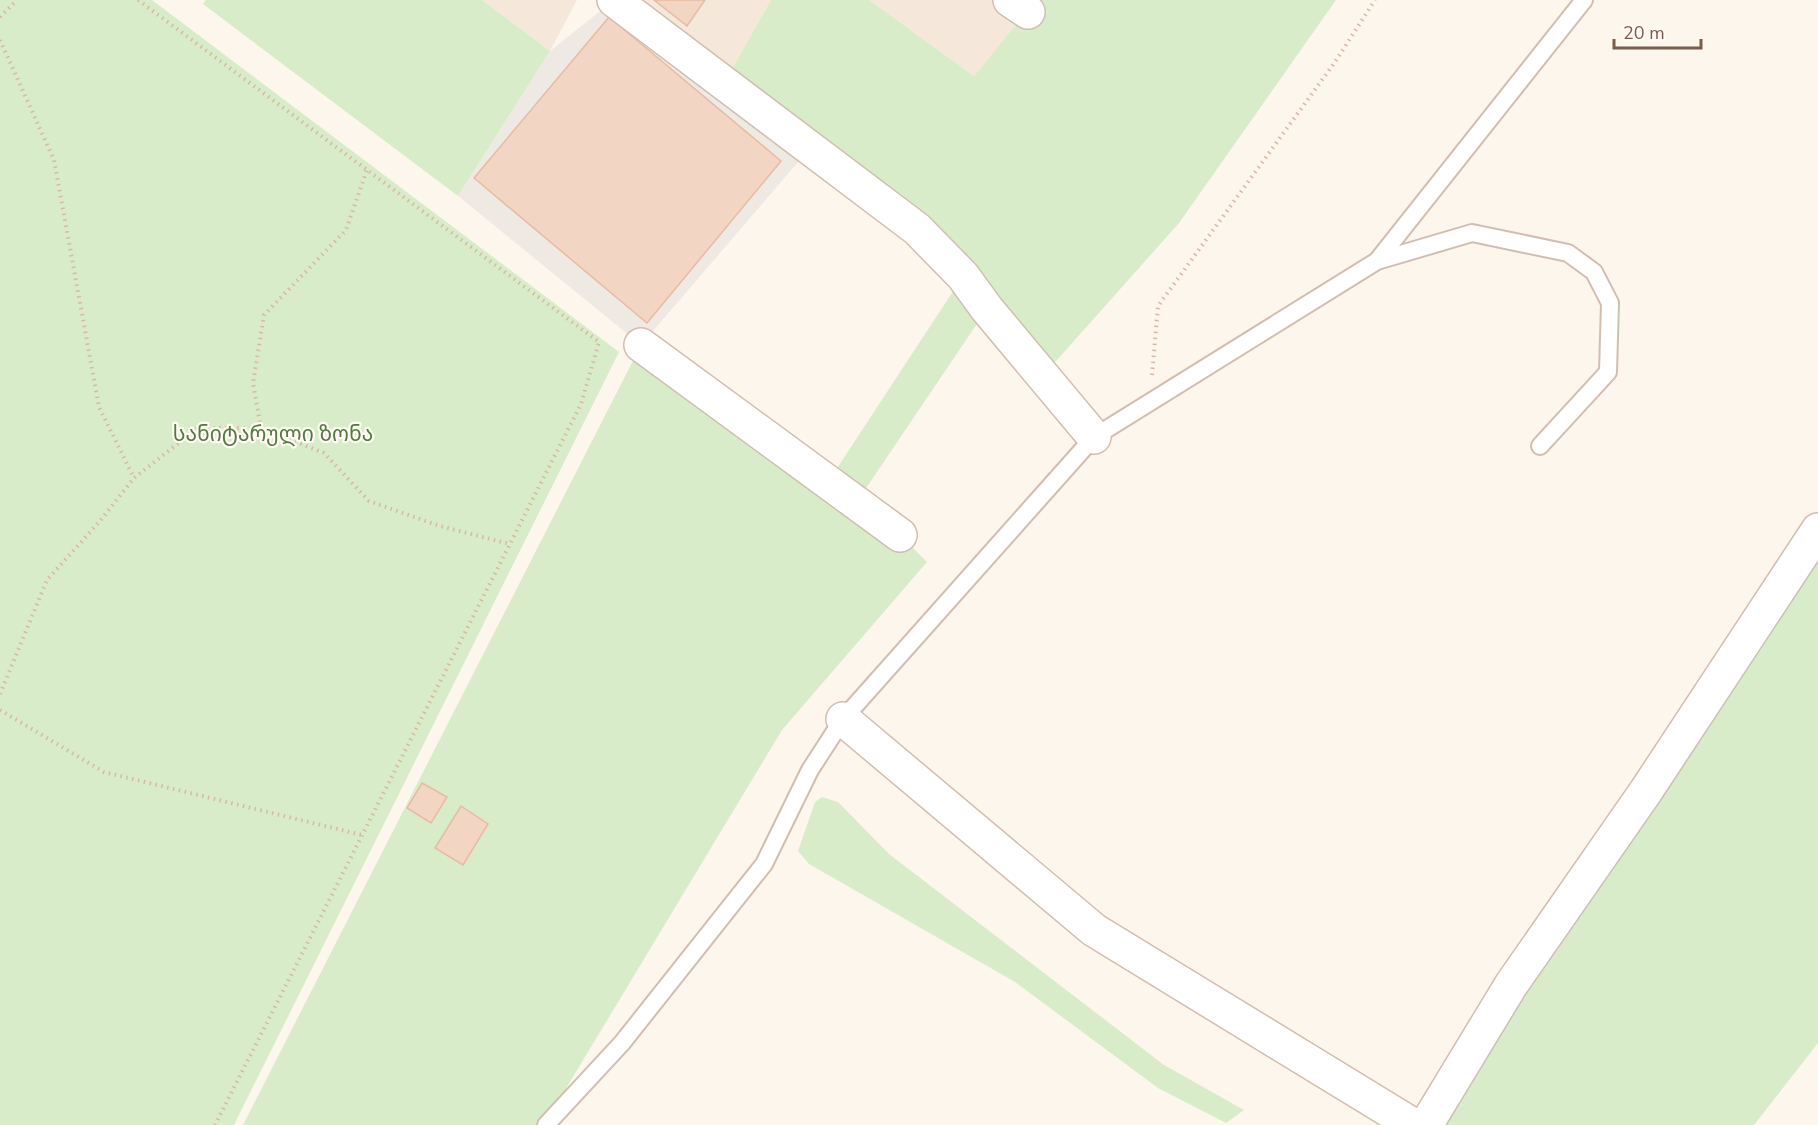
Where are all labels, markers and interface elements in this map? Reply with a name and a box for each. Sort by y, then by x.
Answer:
scale bar [1614,12,1701,50]
text: 20 m [1623,21,1665,45]
park label: სანიტარული ზონა [173,420,373,448]

